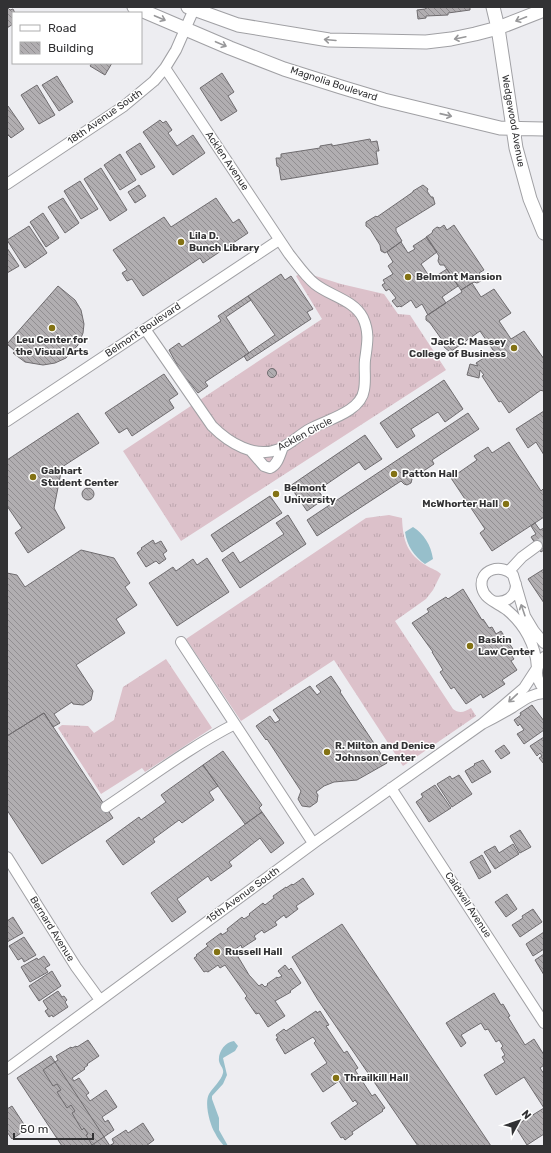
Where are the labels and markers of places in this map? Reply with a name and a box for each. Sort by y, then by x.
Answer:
place label: Lila D. Bunch Library [189,230,259,254]
marker: Lila D. Bunch Library [176,237,186,247]
place label: Belmont Mansion [416,271,502,283]
marker: Belmont Mansion [403,272,413,282]
marker: Leu Center for the Visual Arts [47,323,57,333]
place label: Leu Center for the Visual Arts [15,334,89,358]
place label: Jack C. Massey College of Business [409,336,506,360]
marker: Jack C. Massey College of Business [509,343,519,353]
place label: Gabhart Student Center [41,465,119,489]
place label: Patton Hall [402,468,458,480]
marker: Patton Hall [389,469,399,479]
marker: Gabhart Student Center [28,472,38,482]
place label: Belmont University [284,482,336,506]
marker: Belmont University [271,489,281,499]
place label: McWhorter Hall [422,498,498,510]
marker: McWhorter Hall [501,499,511,509]
place label: Baskin Law Center [478,634,535,658]
marker: Baskin Law Center [465,641,475,651]
place label: R. Milton and Denice Johnson Center [335,740,435,764]
marker: R. Milton and Denice Johnson Center [322,747,332,757]
place label: Russell Hall [225,946,282,958]
marker: Russell Hall [212,947,222,957]
place label: Thrailkill Hall [344,1072,408,1084]
marker: Thrailkill Hall [331,1073,341,1083]

